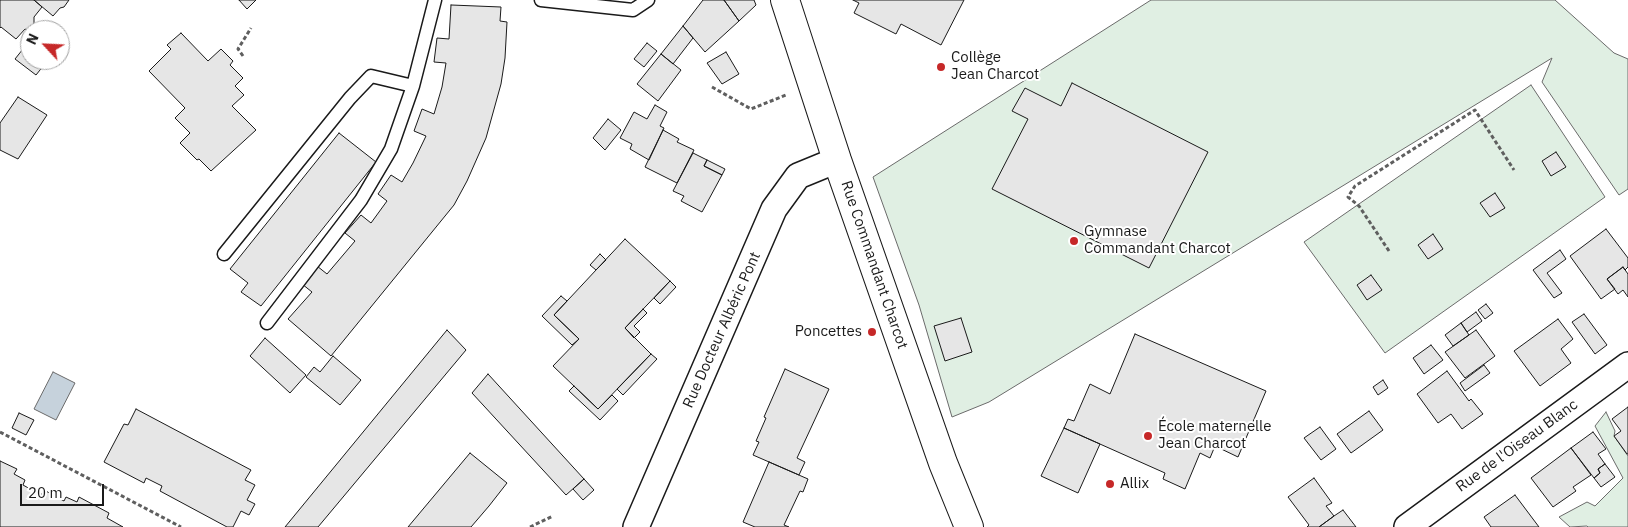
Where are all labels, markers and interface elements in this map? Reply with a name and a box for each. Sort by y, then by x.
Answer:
north arrow [20,20,70,70]
text: N [22,31,43,47]
place label: Collège Jean Charcot [951,49,1039,84]
marker: Collège Jean Charcot [935,61,947,73]
street label: Rue Commandant Charcot [837,179,911,351]
place label: Gymnase Commandant Charcot [1084,223,1231,258]
marker: Gymnase Commandant Charcot [1068,235,1080,247]
street label: Rue Docteur Albéric Pont [679,249,765,411]
place label: Poncettes [795,323,862,341]
marker: Poncettes [866,326,878,338]
street label: Rue de l'Oiseau Blanc [1453,396,1581,496]
place label: École maternelle Jean Charcot [1158,418,1271,453]
marker: École maternelle Jean Charcot [1142,430,1154,442]
scale bar [22,474,106,506]
place label: Allix [1120,475,1149,493]
marker: Allix [1104,478,1116,490]
text: 20 m [28,483,63,502]

